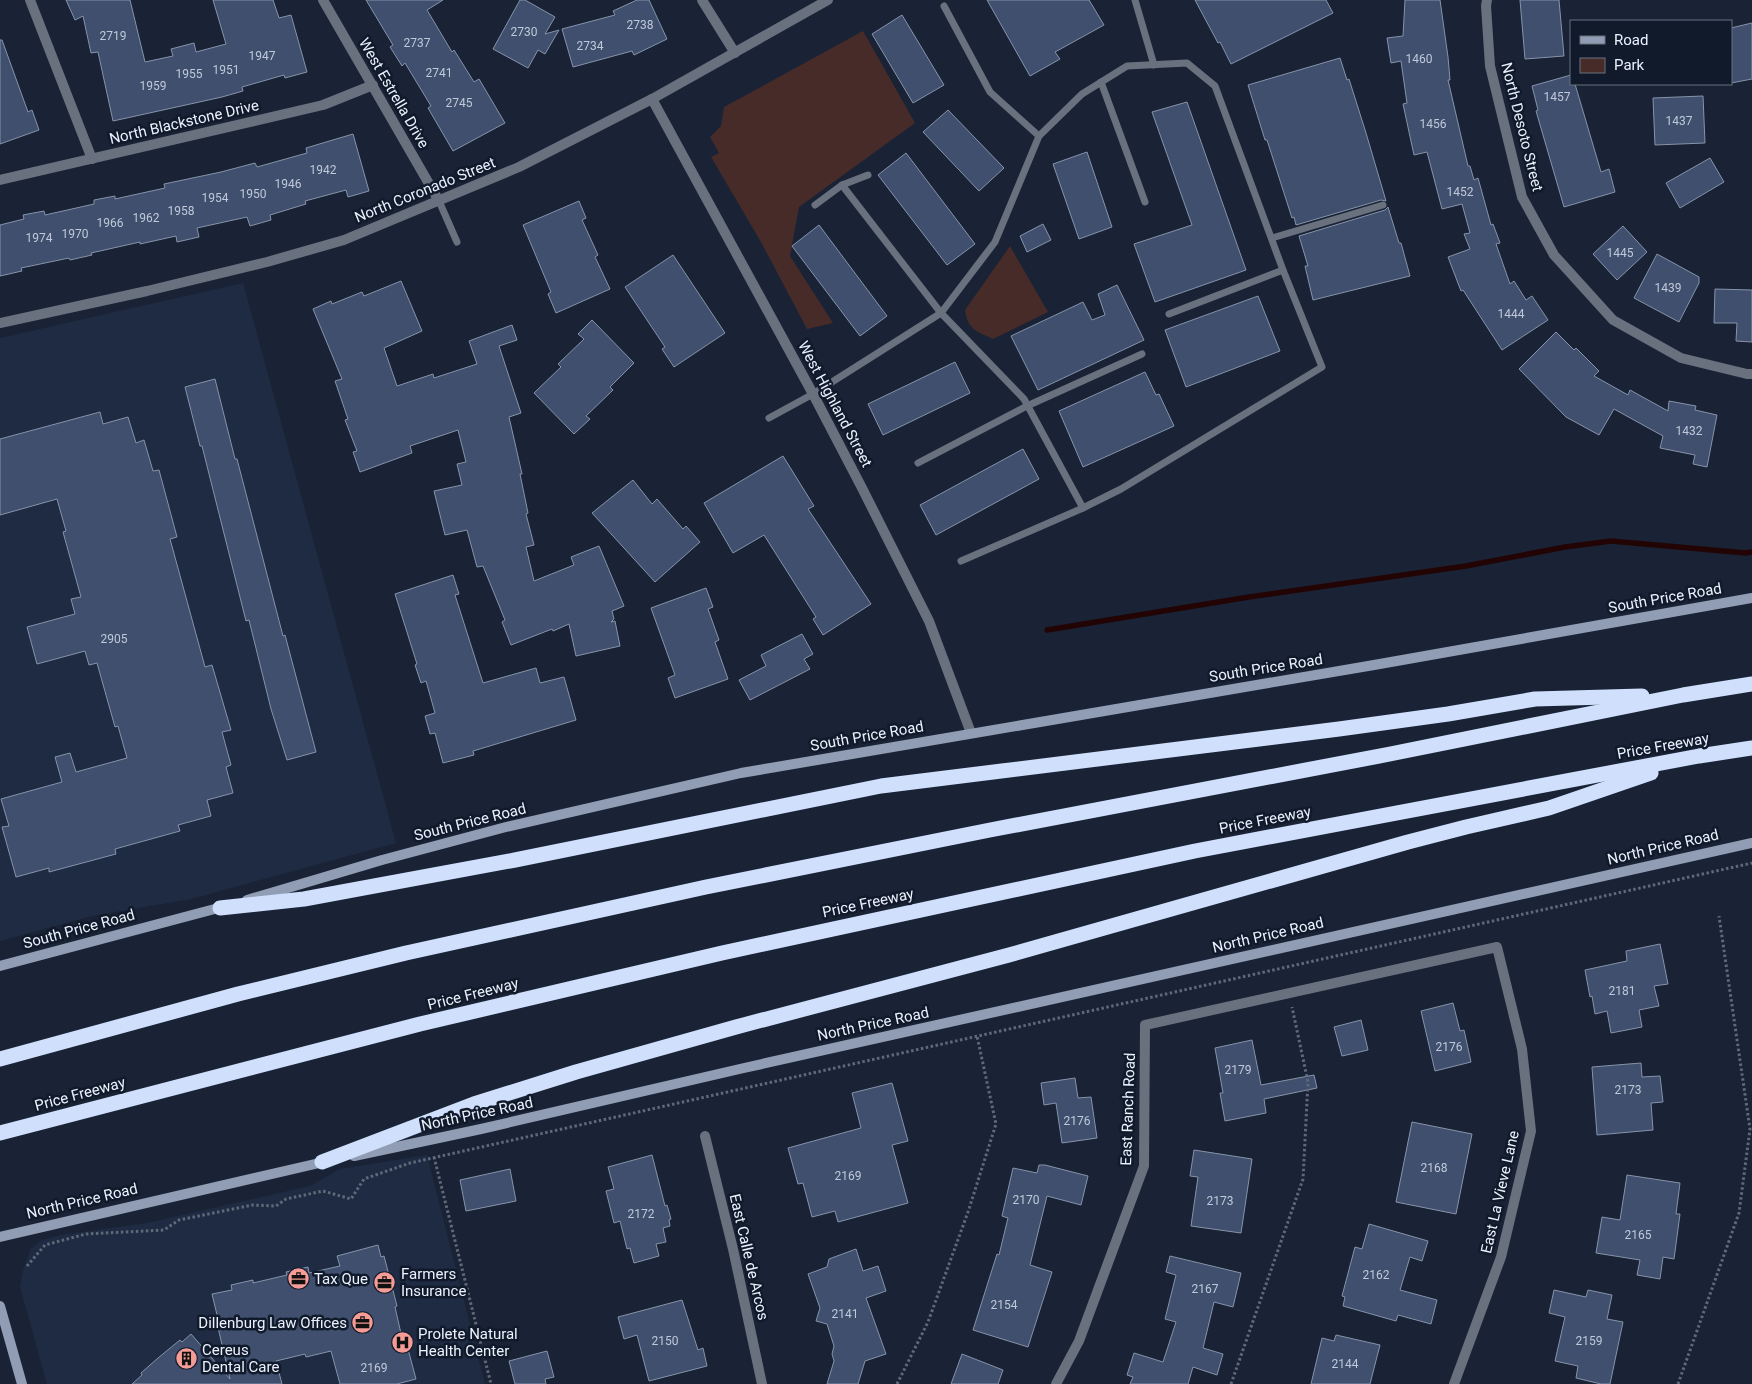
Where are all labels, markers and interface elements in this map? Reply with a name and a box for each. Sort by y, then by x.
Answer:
house number: 2738 [627,18,654,32]
legend [1570,20,1732,85]
house number: 2730 [511,25,538,39]
house number: 2719 [100,29,126,43]
text: Road [1614,31,1648,49]
street label: West Estrella Drive [355,35,433,151]
house number: 2737 [404,36,431,50]
house number: 2734 [577,39,604,53]
house number: 1947 [249,49,276,63]
house number: 1460 [1406,52,1433,66]
text: Park [1614,56,1645,74]
street label: North Desoto Street [1497,61,1547,193]
house number: 1951 [213,63,239,77]
house number: 2741 [426,66,452,80]
house number: 1955 [176,67,203,81]
house number: 1959 [140,79,166,93]
house number: 1457 [1544,90,1571,104]
street label: North Blackstone Drive [107,96,261,148]
house number: 2745 [446,96,473,110]
house number: 1437 [1666,114,1693,128]
house number: 1456 [1420,117,1447,131]
street label: North Coronado Street [352,153,498,226]
house number: 1942 [310,163,337,177]
house number: 1946 [275,177,302,191]
house number: 1452 [1447,185,1474,199]
house number: 1950 [240,187,267,201]
house number: 1954 [202,191,229,205]
house number: 1958 [168,204,195,218]
house number: 1962 [133,211,160,225]
house number: 1966 [97,216,124,230]
house number: 1970 [62,227,89,241]
house number: 1974 [26,231,53,245]
house number: 1445 [1607,246,1634,260]
house number: 1439 [1655,281,1681,295]
house number: 1444 [1498,307,1525,321]
street label: West Highland Street [794,338,876,470]
house number: 1432 [1676,424,1703,438]
street label: South Price Road [1607,579,1723,617]
house number: 2905 [101,632,128,646]
street label: South Price Road [1208,650,1324,686]
street label: South Price Road [809,717,925,755]
street label: Price Freeway [1616,729,1710,763]
street label: South Price Road [412,799,528,845]
street label: Price Freeway [1218,802,1312,838]
street label: North Price Road [1606,825,1720,869]
street label: Price Freeway [821,885,915,921]
street label: South Price Road [21,905,137,953]
street label: North Price Road [1211,913,1325,957]
street label: Price Freeway [426,974,520,1014]
house number: 2181 [1609,984,1635,998]
street label: North Price Road [816,1003,930,1045]
house number: 2176 [1436,1040,1463,1054]
street label: East Ranch Road [1117,1052,1139,1166]
house number: 2179 [1225,1063,1251,1077]
street label: Price Freeway [33,1073,127,1115]
house number: 2173 [1615,1083,1641,1097]
street label: North Price Road [420,1093,534,1135]
house number: 2176 [1064,1114,1091,1128]
street label: East La Vieve Lane [1477,1129,1523,1255]
house number: 2168 [1421,1161,1448,1175]
house number: 2169 [835,1169,861,1183]
street label: North Price Road [25,1179,139,1223]
street label: East Calle de Arcos [726,1192,772,1322]
house number: 2170 [1013,1193,1040,1207]
house number: 2173 [1207,1194,1233,1208]
house number: 2172 [628,1207,655,1221]
house number: 2165 [1625,1228,1652,1242]
place label: Farmers Insurance [401,1265,466,1300]
office icon: Tax Que [286,1267,310,1291]
house number: 2162 [1363,1268,1390,1282]
place label: Tax Que [314,1270,368,1288]
office icon: Farmers Insurance [373,1271,397,1295]
house number: 2167 [1192,1282,1219,1296]
house number: 2154 [991,1298,1018,1312]
house number: 2141 [832,1307,858,1321]
office icon: Dillenburg Law Offices [351,1311,375,1335]
place label: Dillenburg Law Offices [198,1314,347,1332]
place label: Prolete Natural Health Center [418,1325,518,1360]
hospital icon: Prolete Natural Health Center [390,1331,414,1355]
house number: 2150 [652,1334,679,1348]
house number: 2159 [1576,1334,1602,1348]
place label: Cereus Dental Care [202,1341,279,1376]
building icon: Cereus Dental Care [174,1347,198,1371]
house number: 2144 [1332,1357,1359,1371]
house number: 2169 [361,1361,387,1375]

